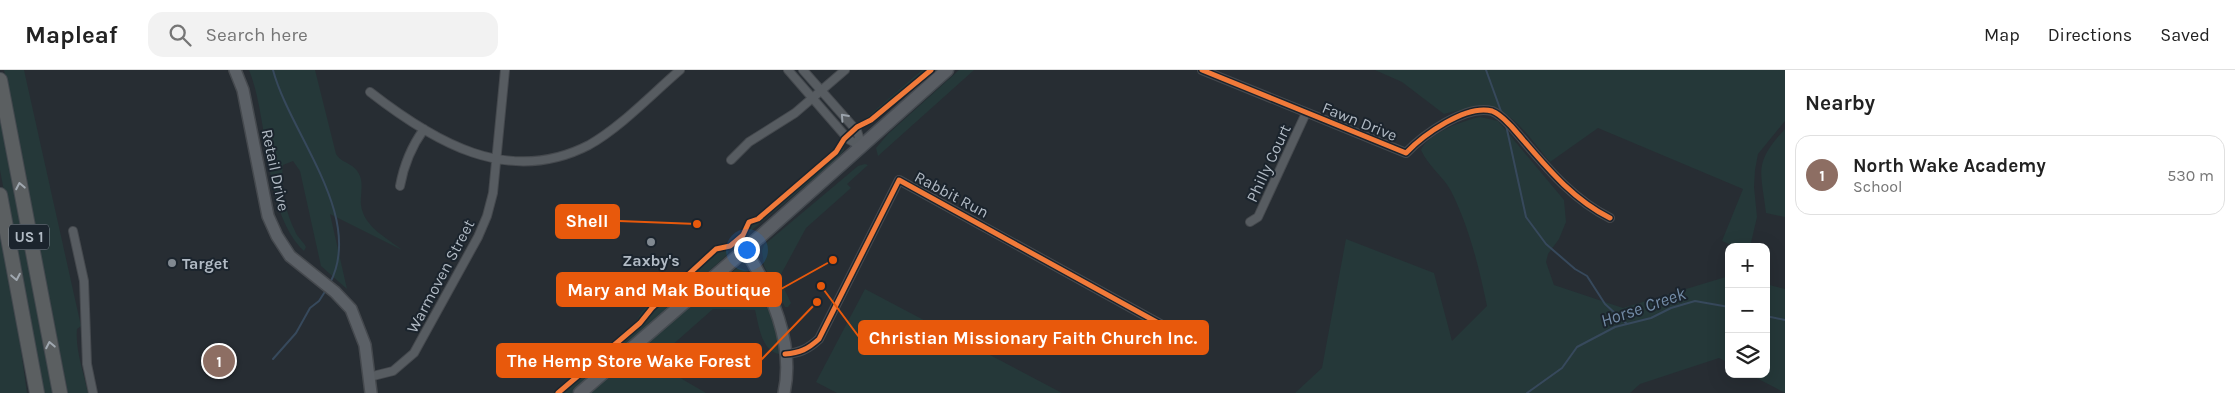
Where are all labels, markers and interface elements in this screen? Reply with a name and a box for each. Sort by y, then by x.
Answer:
search box [148,12,498,57]
text: Mapleaf [25,21,118,49]
icon: search [166,21,194,49]
text: Search here [206,24,308,46]
text: Map [1984,24,2020,46]
text: Directions [2048,24,2132,46]
text: Saved [2160,24,2210,46]
text: Nearby [1805,91,1875,115]
street label: Fawn Drive [1320,98,1400,145]
one-way arrow [841,114,850,123]
street label: Philly Court [1242,121,1295,205]
street label: Retail Drive [258,127,293,213]
text: North Wake Academy [1853,155,2046,177]
text: 1 [1819,166,1825,185]
text: 530 m [2167,166,2214,185]
street label: Rabbit Run [911,167,992,222]
text: School [1853,177,1903,196]
one-way arrow [15,181,25,190]
callout: Shell [556,205,619,238]
text: Shell [565,210,609,232]
street label: Warmoven Street [403,216,478,336]
road number: US 1 [9,224,49,250]
marker: Zaxby's [645,236,657,248]
your location [734,237,760,263]
map controls [1725,243,1770,378]
button: + [1725,243,1770,288]
place label: Zaxby's [622,251,680,270]
place label: Target [182,254,229,273]
marker: Target [166,257,178,269]
one-way arrow [10,273,20,282]
callout: Mary and Mak Boutique [557,273,781,306]
text: Mary and Mak Boutique [567,279,771,301]
water label: Horse Creek [1598,282,1689,332]
button: − [1725,288,1770,333]
callout: Christian Missionary Faith Church Inc. [859,321,1208,354]
text: Christian Missionary Faith Church Inc. [869,327,1197,349]
button: layers [1725,333,1770,378]
one-way arrow [45,341,56,350]
pin: 1 [203,342,235,380]
callout: The Hemp Store Wake Forest [497,344,761,377]
text: The Hemp Store Wake Forest [507,350,751,372]

